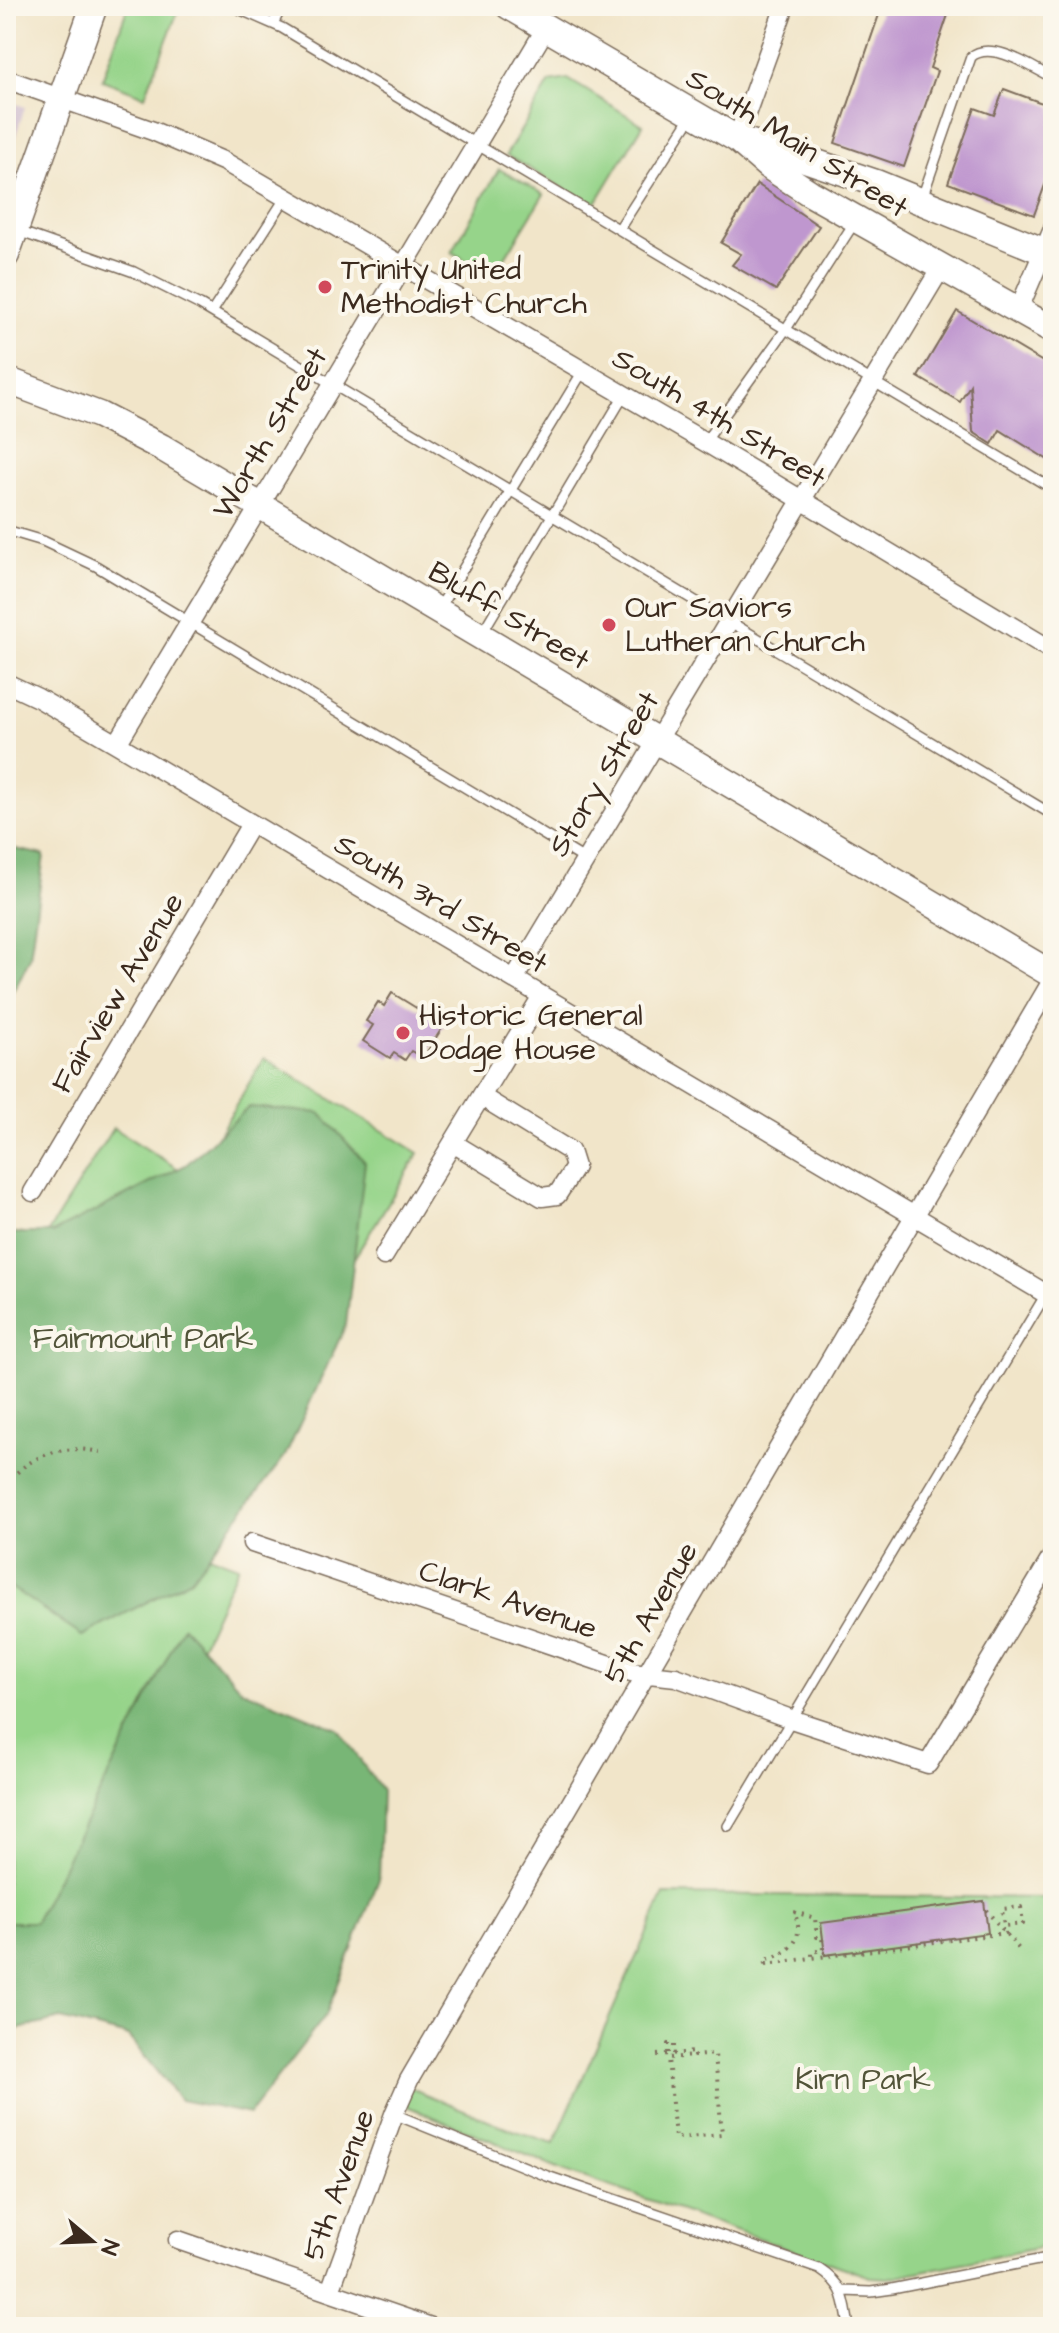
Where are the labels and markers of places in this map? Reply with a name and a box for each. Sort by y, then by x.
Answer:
place label: Trinity United Methodist Church [341,249,587,325]
marker: Trinity United Methodist Church [316,278,334,296]
place label: Our Saviors Lutheran Church [625,587,865,663]
marker: Our Saviors Lutheran Church [600,616,618,634]
place label: Historic General Dodge House [419,995,643,1072]
marker: Historic General Dodge House [394,1024,412,1042]

